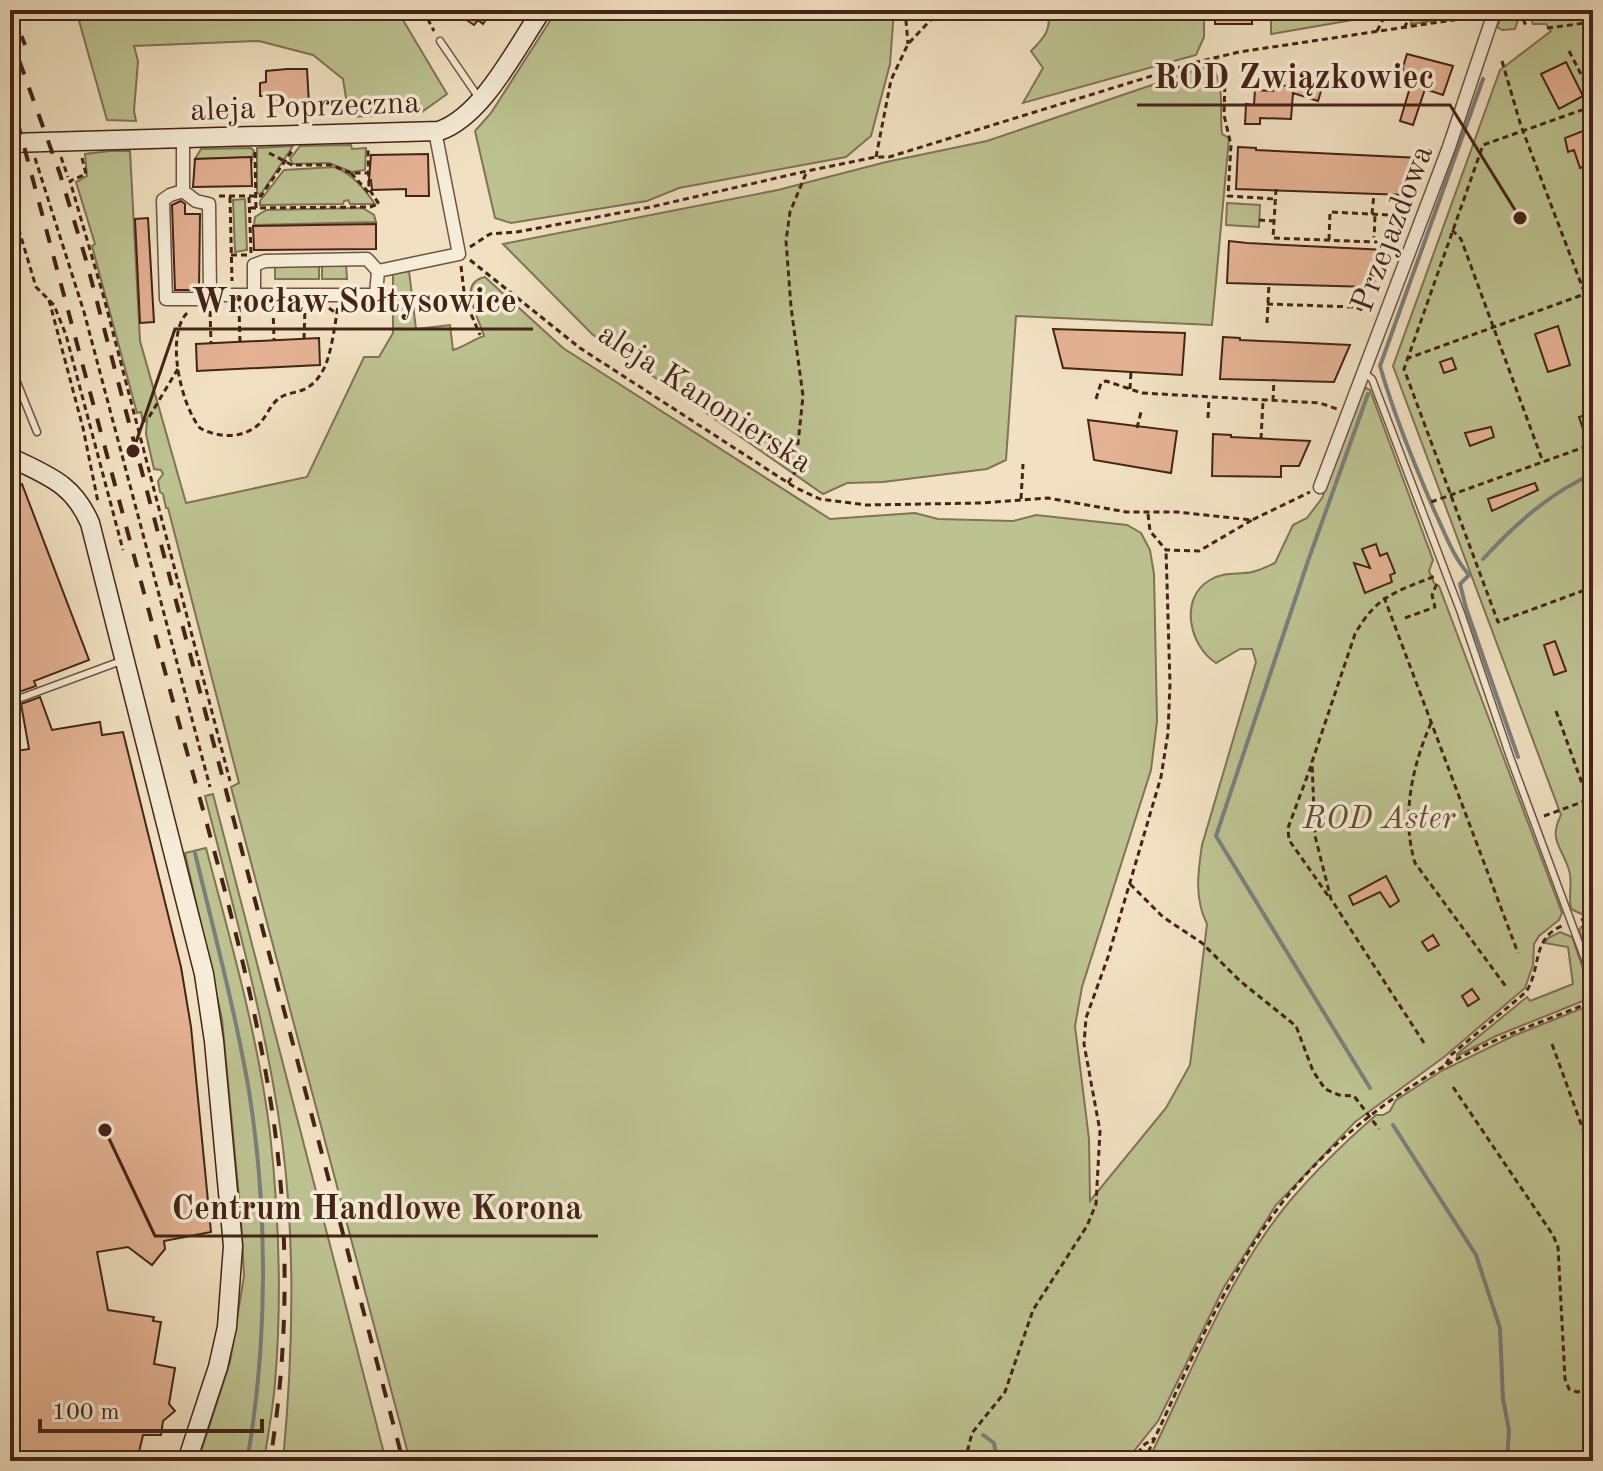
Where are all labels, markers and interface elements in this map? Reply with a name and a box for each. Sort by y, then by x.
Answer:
callout: ROD Związkowiec [1137,47,1450,105]
text: ROD Związkowiec [1154,62,1434,96]
street label: aleja Poprzeczna [190,88,421,128]
street label: Przejazdowa [1347,141,1440,317]
callout: Wrocław Sołtysowice [175,271,533,329]
text: Wrocław Sołtysowice [191,286,517,320]
street label: aleja Kanonierska [592,319,817,480]
park label: ROD Aster [1302,804,1457,836]
callout: Centrum Handlowe Korona [155,1178,598,1236]
text: Centrum Handlowe Korona [172,1193,582,1227]
scale bar [40,1383,262,1433]
text: 100 m [52,1401,120,1425]

